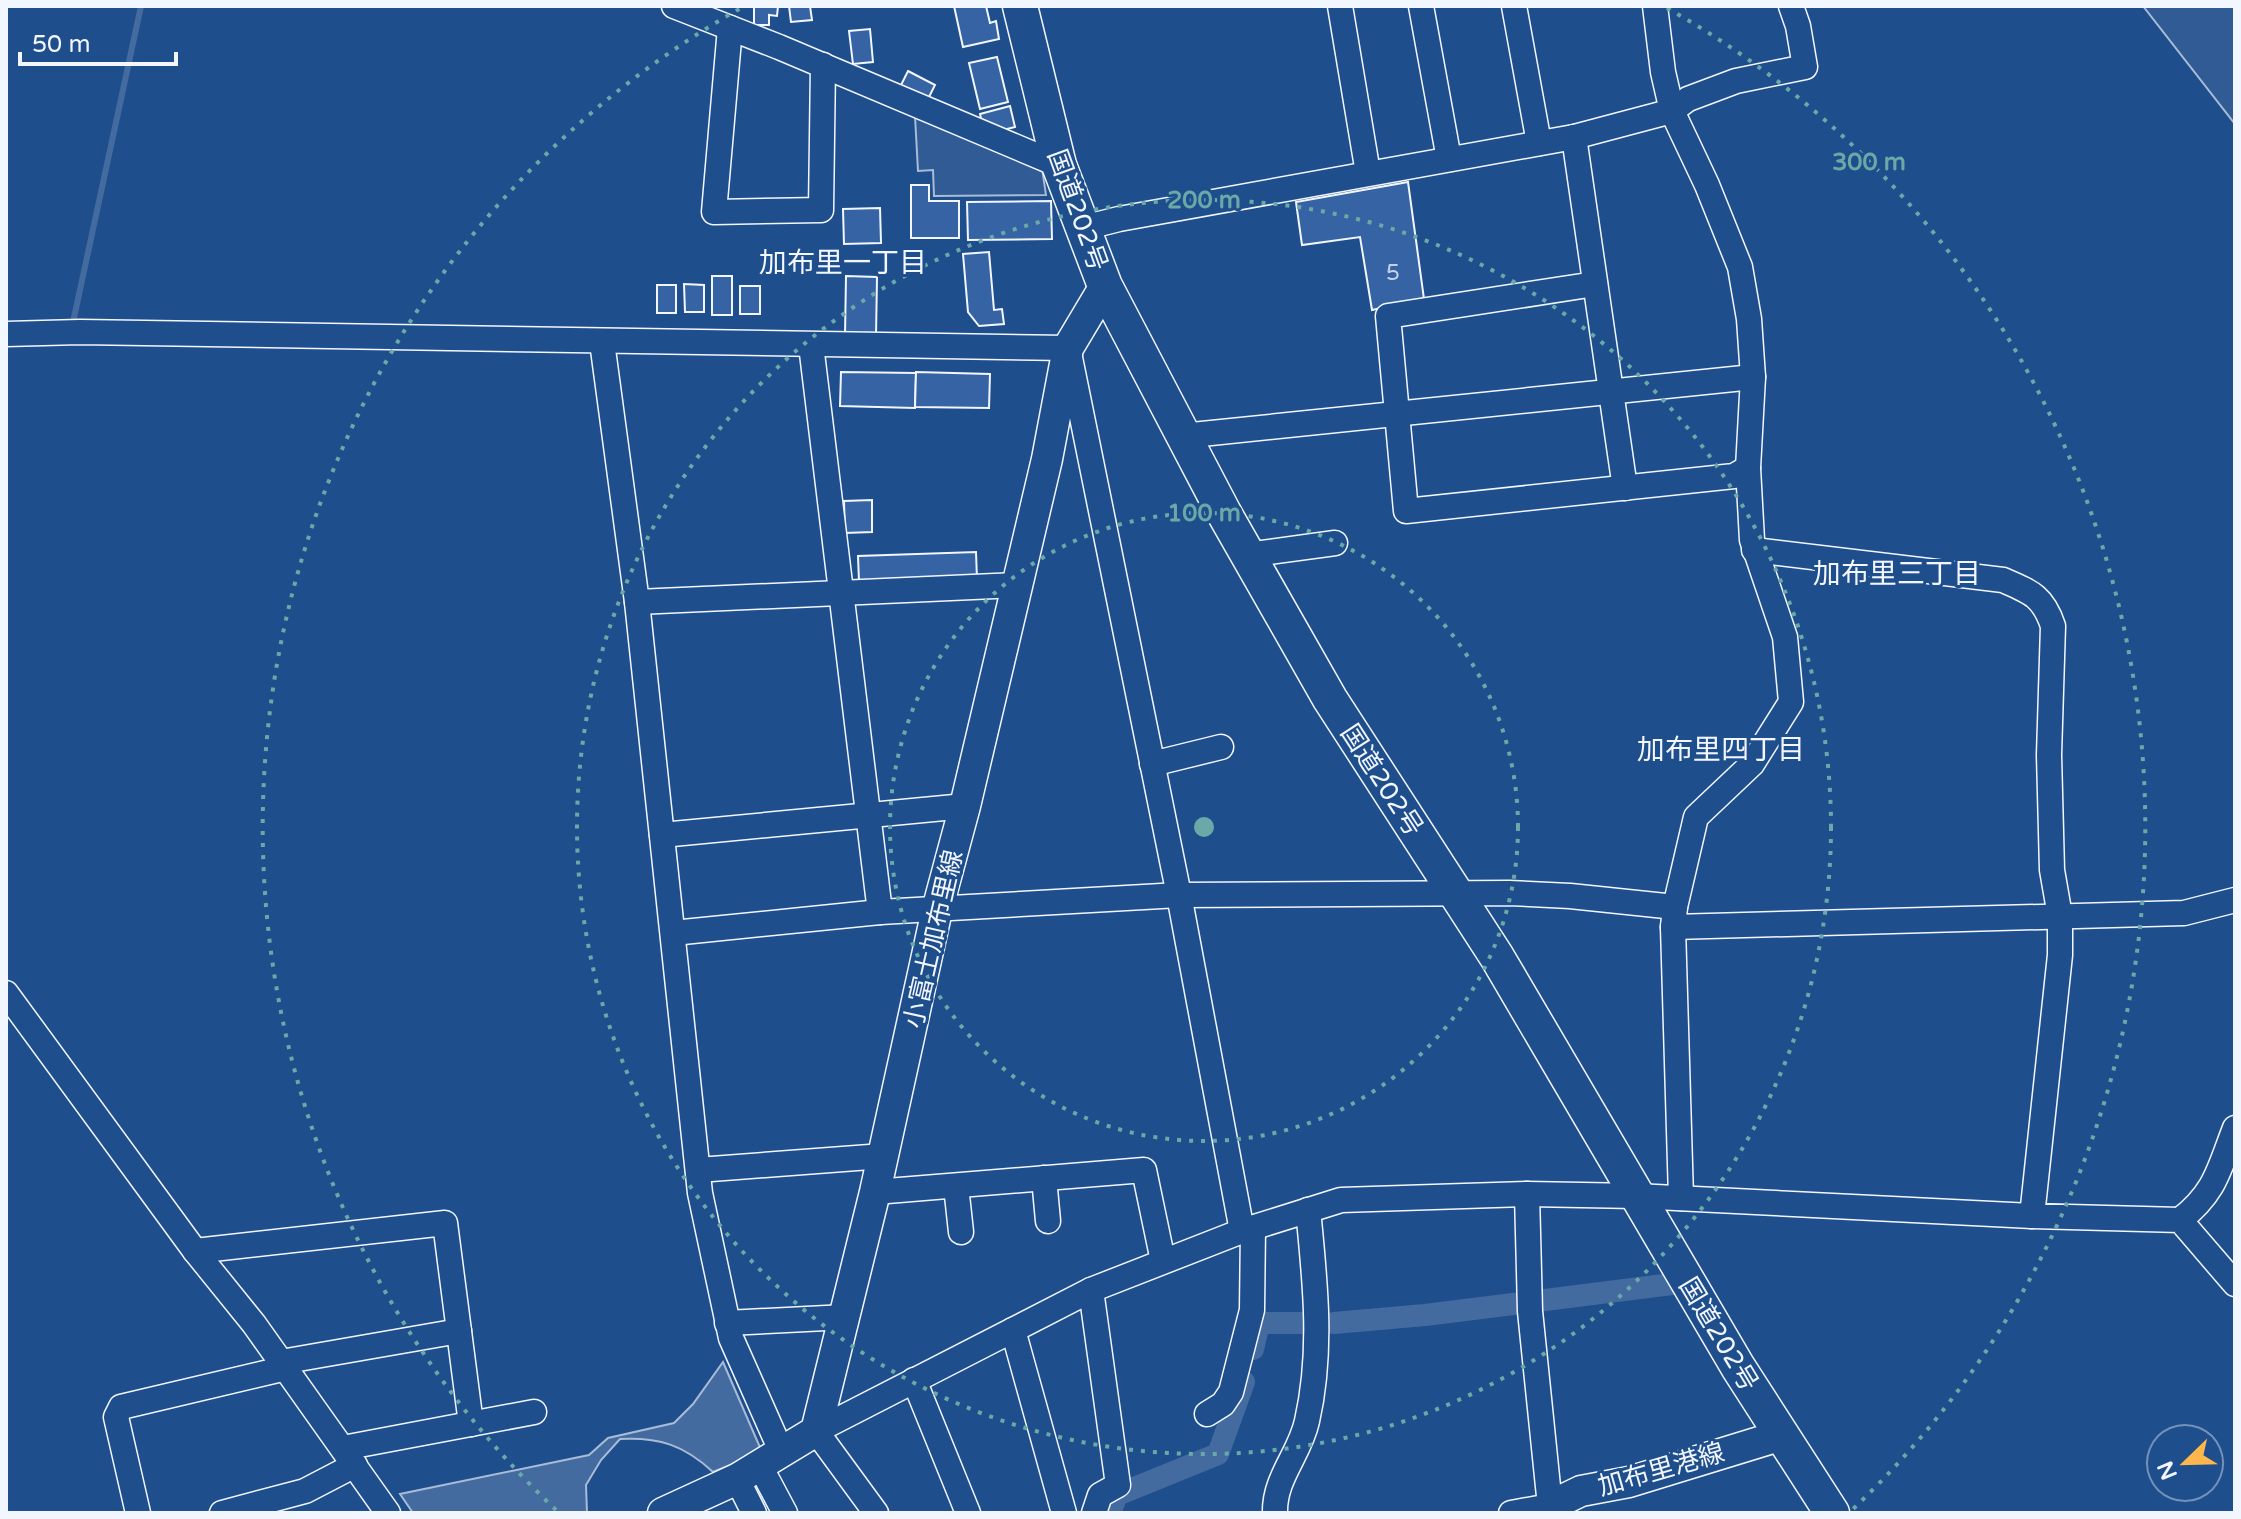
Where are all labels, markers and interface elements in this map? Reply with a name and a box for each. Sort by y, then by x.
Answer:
scale bar [20,16,176,66]
text: 50 m [32,30,90,59]
street label: 国道202号 [1041,145,1114,275]
text: 300 m [1832,148,1906,177]
text: 200 m [1167,186,1241,215]
district label: 加布里一丁目 [759,246,927,280]
house number: 5 [1386,260,1400,286]
text: 100 m [1167,499,1241,528]
district label: 加布里三丁目 [1813,557,1981,591]
street label: 国道202号 [1334,719,1429,842]
district label: 加布里四丁目 [1637,733,1805,767]
centre of rings [1190,813,1218,841]
street label: 小富士加布里線 [898,847,969,1031]
street label: 国道202号 [1673,1272,1765,1397]
north arrow [2145,1423,2225,1503]
street label: 加布里港線 [1594,1437,1728,1502]
text: N [2152,1457,2183,1484]

